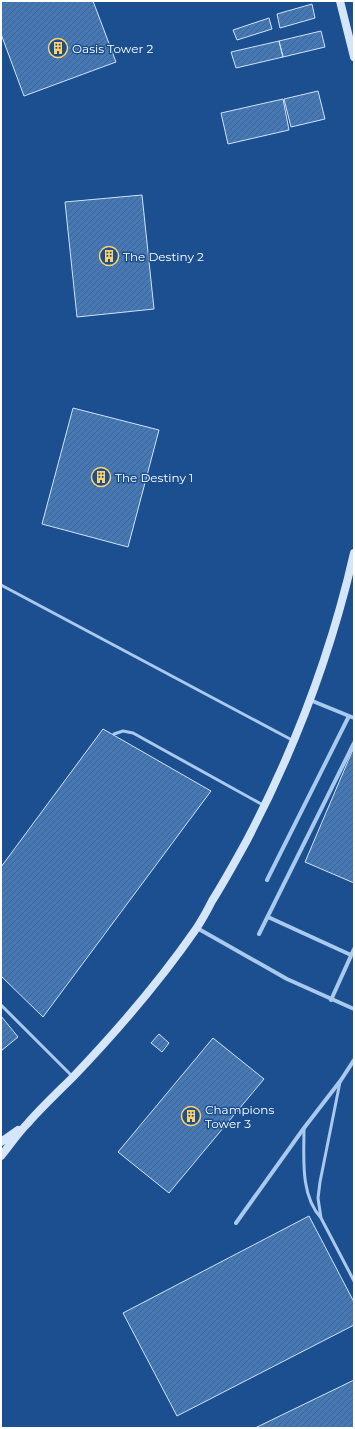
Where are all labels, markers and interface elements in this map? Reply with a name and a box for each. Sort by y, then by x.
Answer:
building icon: Oasis Tower 2 [47,37,69,59]
place label: Oasis Tower 2 [72,41,153,56]
building icon: The Destiny 2 [98,245,120,267]
place label: The Destiny 2 [123,249,204,264]
building icon: The Destiny 1 [90,466,112,488]
place label: The Destiny 1 [115,470,193,485]
place label: Champions Tower 3 [205,1102,274,1131]
building icon: Champions Tower 3 [180,1105,202,1127]

